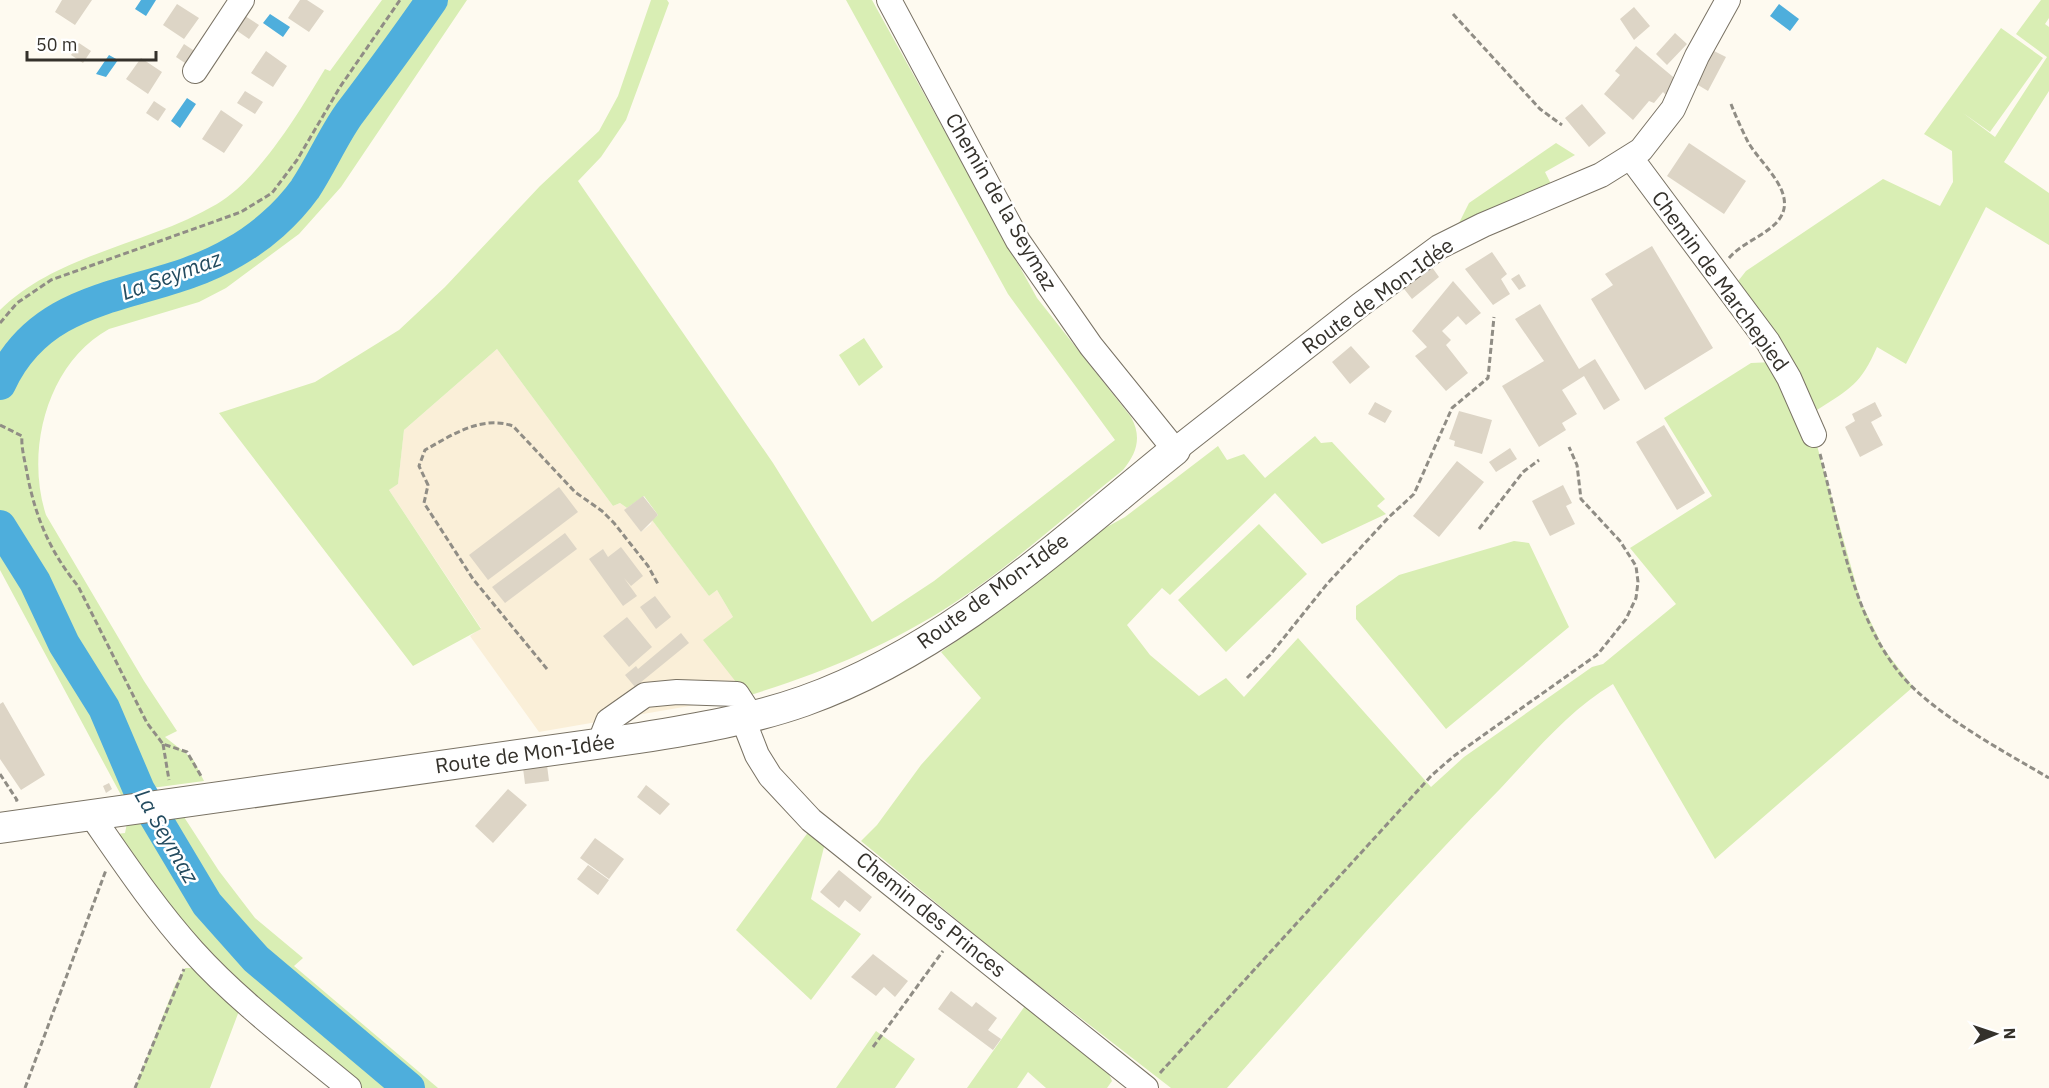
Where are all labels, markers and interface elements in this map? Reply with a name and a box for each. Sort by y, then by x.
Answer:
scale bar [27,24,156,62]
text: 50 m [36,33,78,56]
street label: Chemin de la Seymaz [940,108,1064,296]
street label: Chemin de Marchepied [1646,185,1796,376]
street label: Route de Mon-Idée [1296,231,1459,360]
water label: La Seymaz [117,243,226,306]
street label: Route de Mon-Idée [911,526,1074,655]
street label: Route de Mon-Idée [433,727,617,779]
water label: La Seymaz [129,783,207,889]
street label: Chemin des Princes [851,845,1013,983]
north arrow [1965,1004,2025,1064]
text: N [2000,1027,2020,1040]

